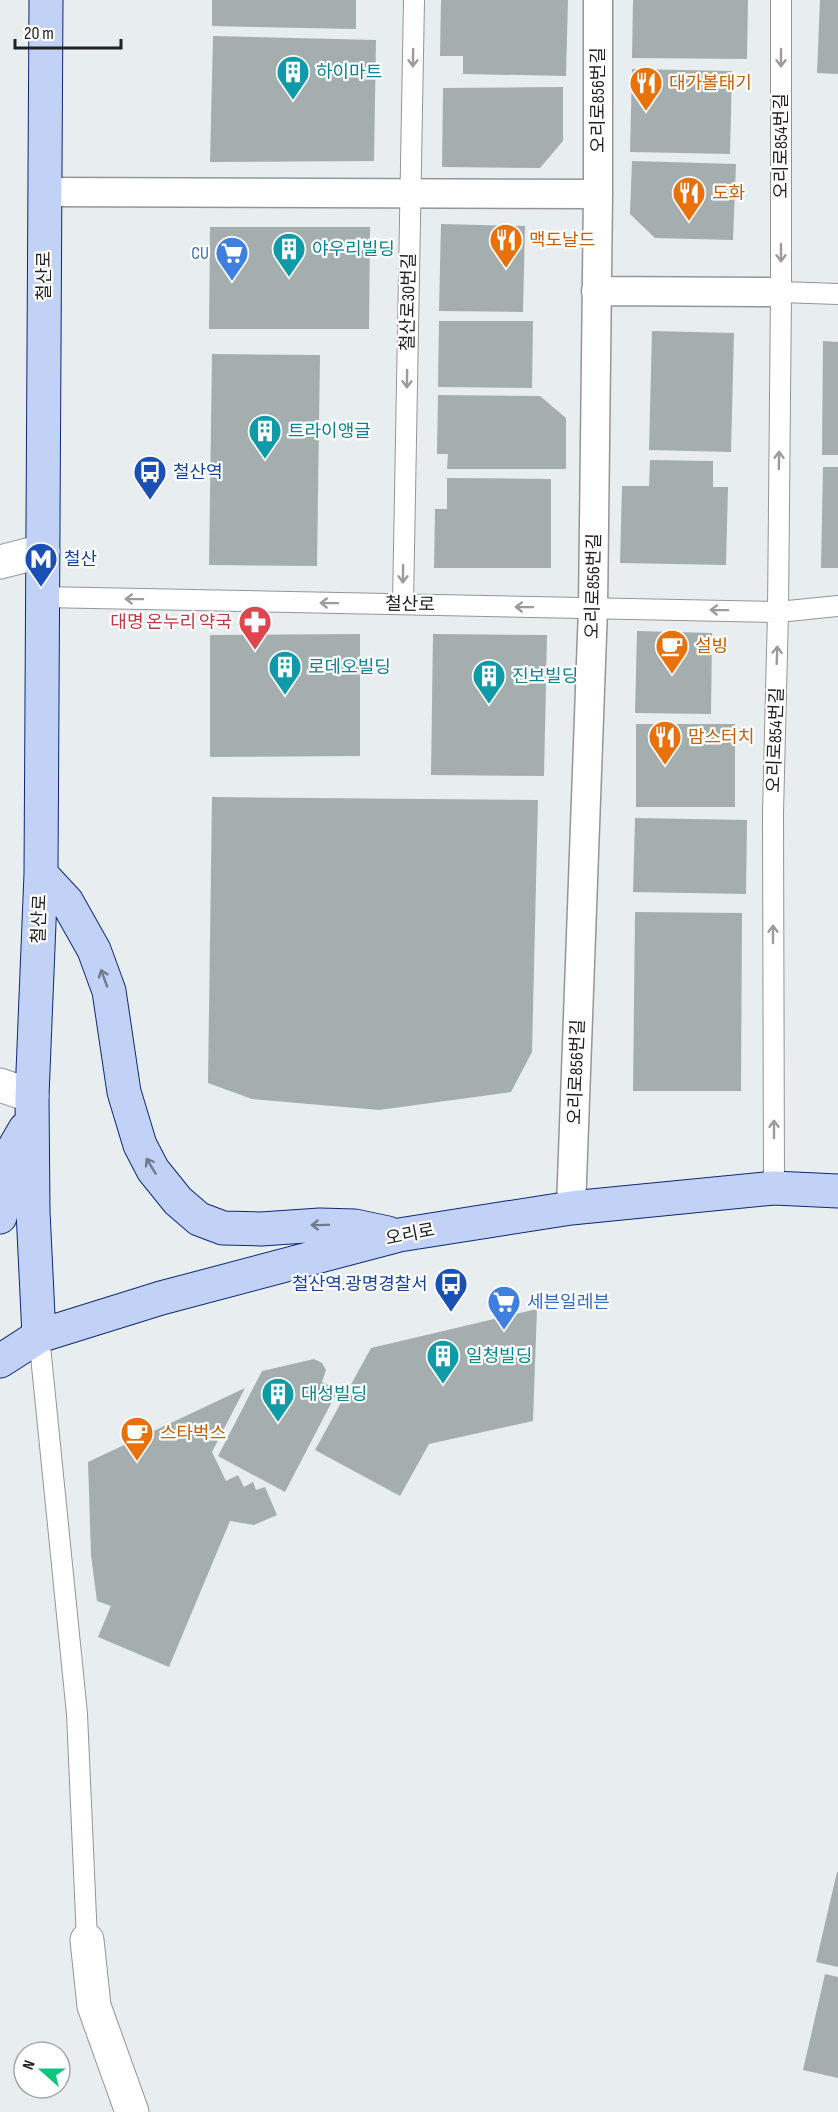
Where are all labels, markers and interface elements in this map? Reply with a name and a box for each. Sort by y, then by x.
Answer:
scale bar [15,12,122,50]
text: 20 m [24,23,54,44]
street label: 오리로856번길 [588,47,609,153]
one-way arrow [407,48,419,68]
one-way arrow [775,48,787,68]
building icon: 하이마트 [275,54,311,101]
place label: 하이마트 [316,62,382,83]
restaurant icon: 대가볼태기 [628,65,664,112]
place label: 대가볼태기 [669,73,752,94]
street label: 오리로854번길 [771,93,792,199]
restaurant icon: 도화 [671,175,707,222]
place label: 도화 [712,183,745,204]
restaurant icon: 맥도날드 [488,222,524,269]
place label: 맥도날드 [529,230,595,251]
building icon: 야우리빌딩 [271,231,307,278]
supermarket icon: CU [214,235,250,282]
place label: 야우리빌딩 [312,239,395,260]
place label: CU [191,243,209,264]
one-way arrow [775,243,787,263]
street label: 철산로 [34,251,55,301]
street label: 철산로30번길 [397,253,420,351]
one-way arrow [401,369,413,389]
building icon: 트라이앵글 [247,413,283,460]
place label: 트라이앵글 [288,421,371,442]
one-way arrow [773,451,785,471]
bus stop icon: 철산역 [132,454,168,501]
place label: 철산역 [173,462,223,483]
street label: 오리로856번길 [582,533,605,639]
metro station icon: 철산 [23,541,59,588]
place label: 철산 [64,549,97,570]
one-way arrow [398,564,409,584]
one-way arrow [125,593,145,605]
street label: 철산로 [385,594,435,615]
one-way arrow [320,597,340,609]
one-way arrow [515,601,535,613]
pharmacy icon: 대명 온누리 약국 [237,604,273,651]
one-way arrow [710,605,730,616]
place label: 대명 온누리 약국 [110,612,232,633]
cafe icon: 설빙 [654,628,690,675]
place label: 설빙 [695,636,728,657]
one-way arrow [771,646,782,666]
building icon: 로데오빌딩 [267,649,303,696]
place label: 로데오빌딩 [308,657,391,678]
building icon: 진보빌딩 [471,658,507,705]
place label: 진보빌딩 [512,666,578,687]
street label: 오리로854번길 [763,687,788,793]
restaurant icon: 맘스터치 [647,719,683,766]
place label: 맘스터치 [688,727,754,748]
street label: 철산로 [28,894,51,944]
one-way arrow [767,925,779,945]
one-way arrow [97,969,108,988]
street label: 오리로856번길 [564,1019,589,1125]
one-way arrow [768,1120,780,1140]
one-way arrow [145,1158,157,1175]
one-way arrow [311,1219,331,1231]
street label: 오리로 [384,1219,436,1250]
bus stop icon: 철산역.광명경찰서 [433,1266,469,1313]
place label: 철산역.광명경찰서 [292,1274,428,1295]
supermarket icon: 세븐일레븐 [486,1284,522,1331]
place label: 세븐일레븐 [527,1292,610,1313]
building icon: 일청빌딩 [425,1338,461,1385]
place label: 일청빌딩 [466,1346,532,1367]
building icon: 대성빌딩 [260,1376,296,1423]
place label: 대성빌딩 [301,1384,367,1405]
cafe icon: 스타벅스 [119,1415,155,1462]
place label: 스타벅스 [160,1423,226,1444]
north arrow [12,2040,72,2100]
text: N [19,2058,40,2073]

